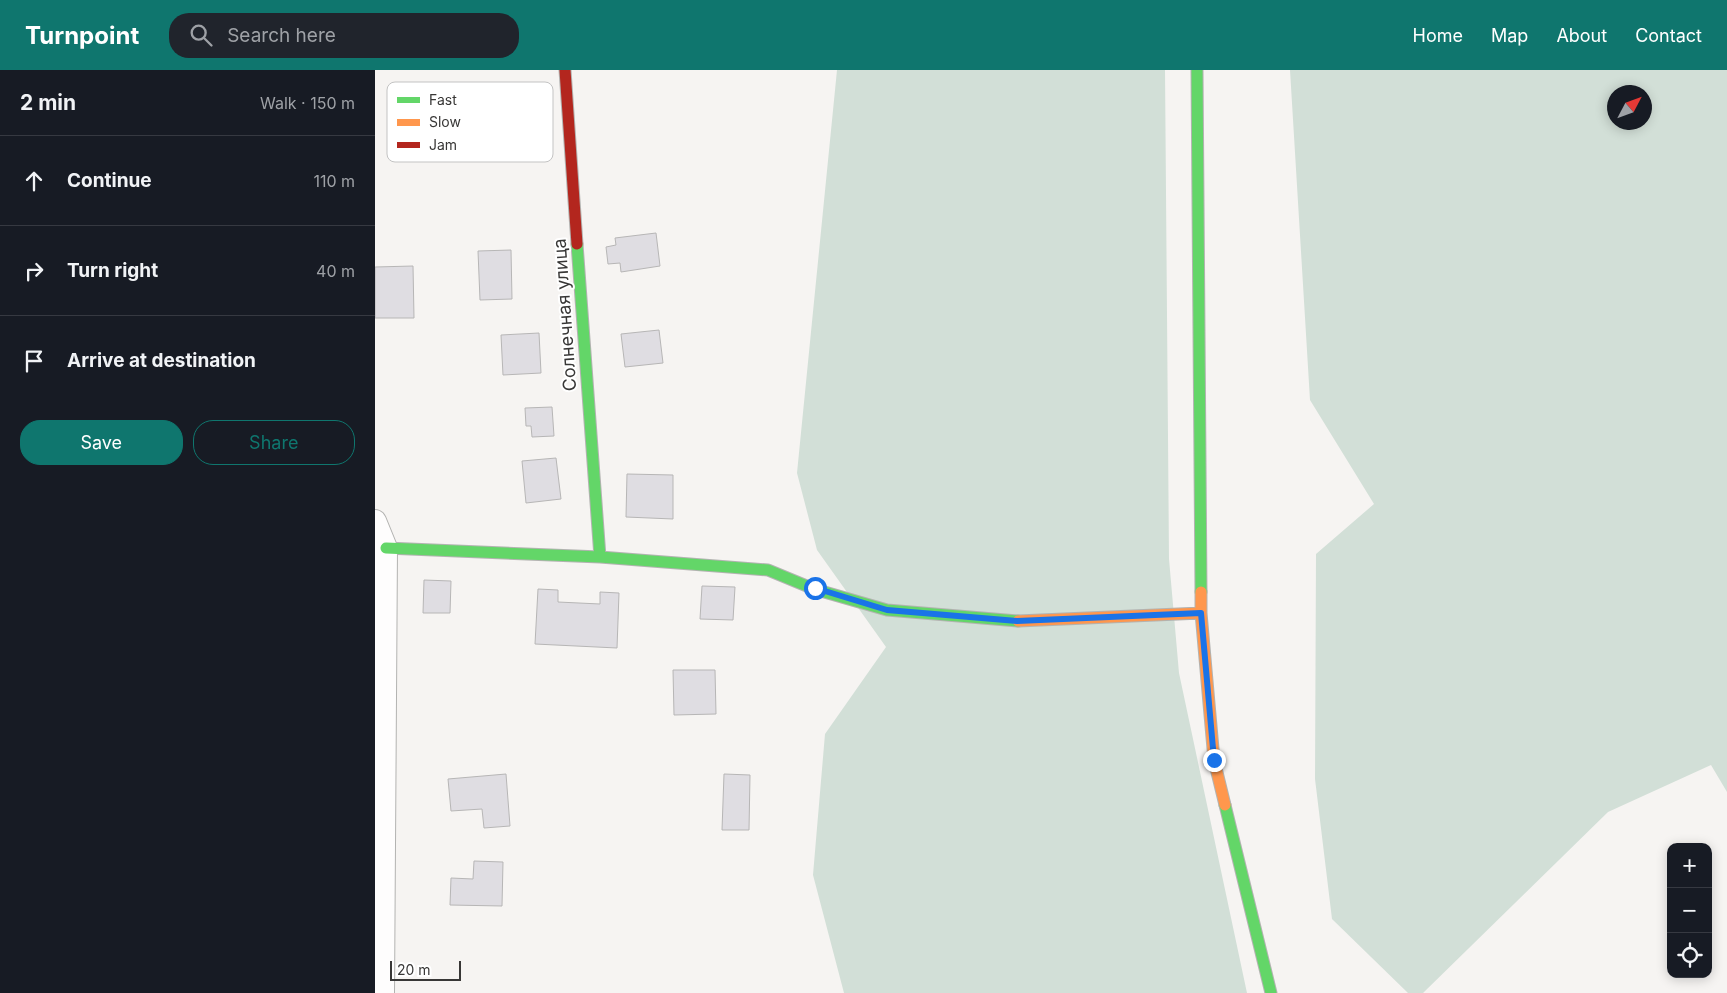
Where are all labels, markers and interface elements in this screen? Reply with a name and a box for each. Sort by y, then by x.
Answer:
search box [169,13,519,58]
text: Turnpoint [25,21,139,50]
icon: search [187,21,215,49]
text: Search here [227,24,336,47]
text: Home [1413,25,1463,46]
text: Map [1491,25,1528,46]
text: About [1556,25,1607,46]
text: Contact [1635,25,1702,46]
legend [387,82,553,162]
north arrow [1607,85,1652,130]
text: 2 min [20,90,76,115]
text: Fast [429,91,457,108]
text: Walk · 150 m [260,93,355,113]
text: Slow [429,113,461,130]
text: Jam [429,136,457,153]
icon: ahead [20,167,48,195]
text: Continue [67,169,152,192]
text: 110 m [313,171,355,191]
street label: Солнечная улица [549,238,580,392]
icon: right [20,257,48,285]
text: Turn right [67,259,158,282]
text: 40 m [316,261,355,281]
icon: arrive [20,347,48,375]
text: Arrive at destination [67,349,256,372]
button: Save [20,420,183,465]
button: Share [193,420,355,465]
route start [804,577,827,600]
route end [1203,749,1226,772]
map controls [1667,843,1712,978]
button: + [1667,843,1712,888]
button: − [1667,888,1712,933]
button: locate [1667,933,1712,978]
scale bar [390,958,461,981]
text: 20 m [397,961,431,978]

